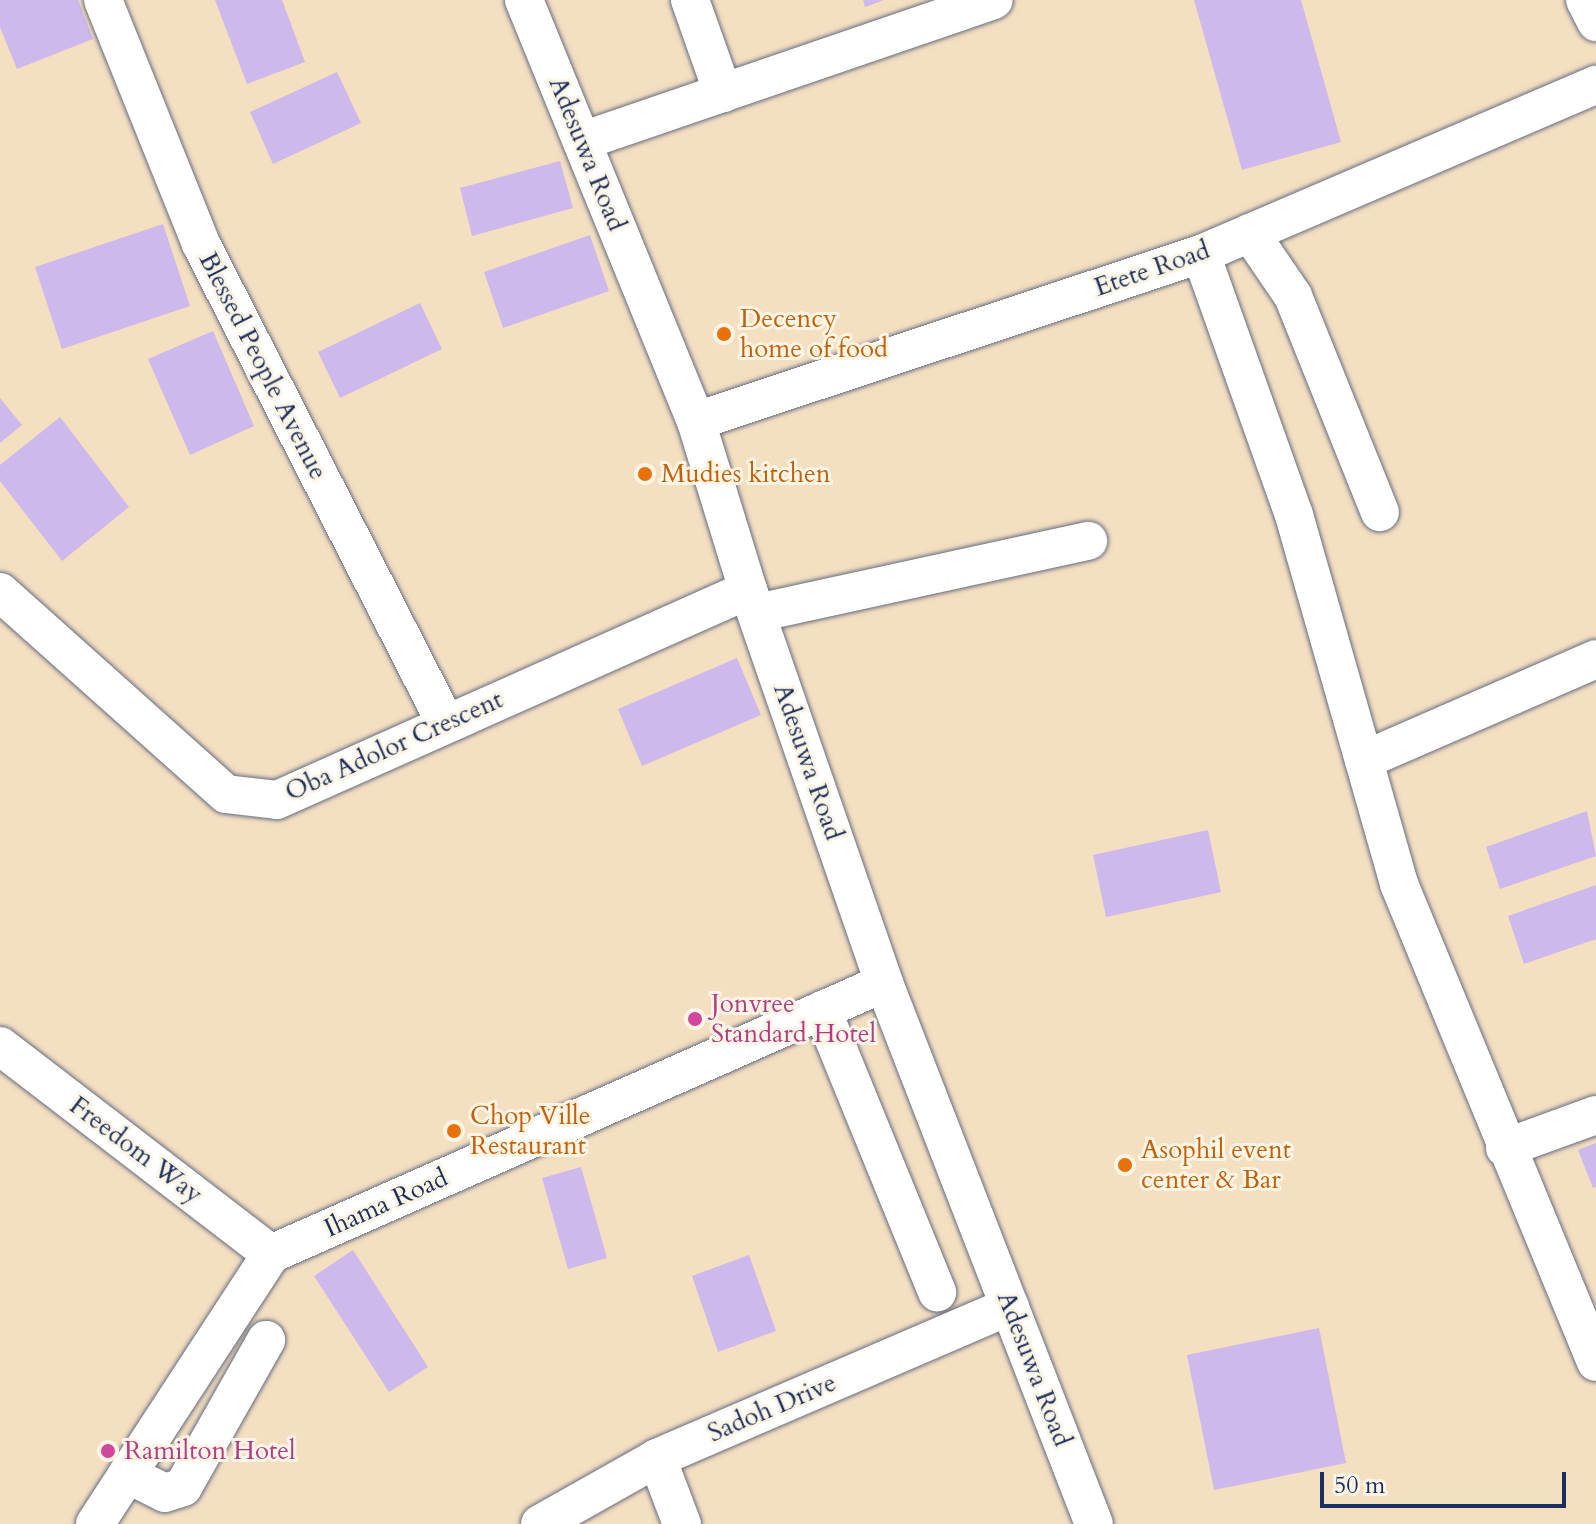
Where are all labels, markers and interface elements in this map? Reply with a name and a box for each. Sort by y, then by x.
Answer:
street label: Adesuwa Road [542,72,632,236]
street label: Etete Road [1090,235,1214,303]
street label: Blessed People Avenue [192,247,334,485]
place label: Decency home of food [740,303,888,364]
marker: Decency home of food [715,325,733,343]
place label: Mudies kitchen [661,458,831,490]
marker: Mudies kitchen [636,465,654,483]
street label: Adesuwa Road [767,680,849,844]
street label: Oba Adolor Crescent [280,684,508,808]
place label: Jonvree Standard Hotel [711,988,876,1050]
marker: Jonvree Standard Hotel [686,1010,704,1028]
street label: Freedom Way [63,1090,209,1210]
place label: Chop Ville Restaurant [470,1100,590,1162]
marker: Chop Ville Restaurant [445,1122,463,1140]
place label: Asophil event center & Bar [1141,1134,1291,1196]
marker: Asophil event center & Bar [1116,1156,1134,1174]
street label: Ihama Road [319,1162,453,1244]
street label: Adesuwa Road [990,1287,1078,1451]
street label: Sadoh Drive [703,1367,841,1449]
place label: Ramilton Hotel [124,1435,296,1467]
marker: Ramilton Hotel [99,1442,117,1460]
scale bar [1324,1456,1570,1506]
text: 50 m [1334,1469,1385,1502]

